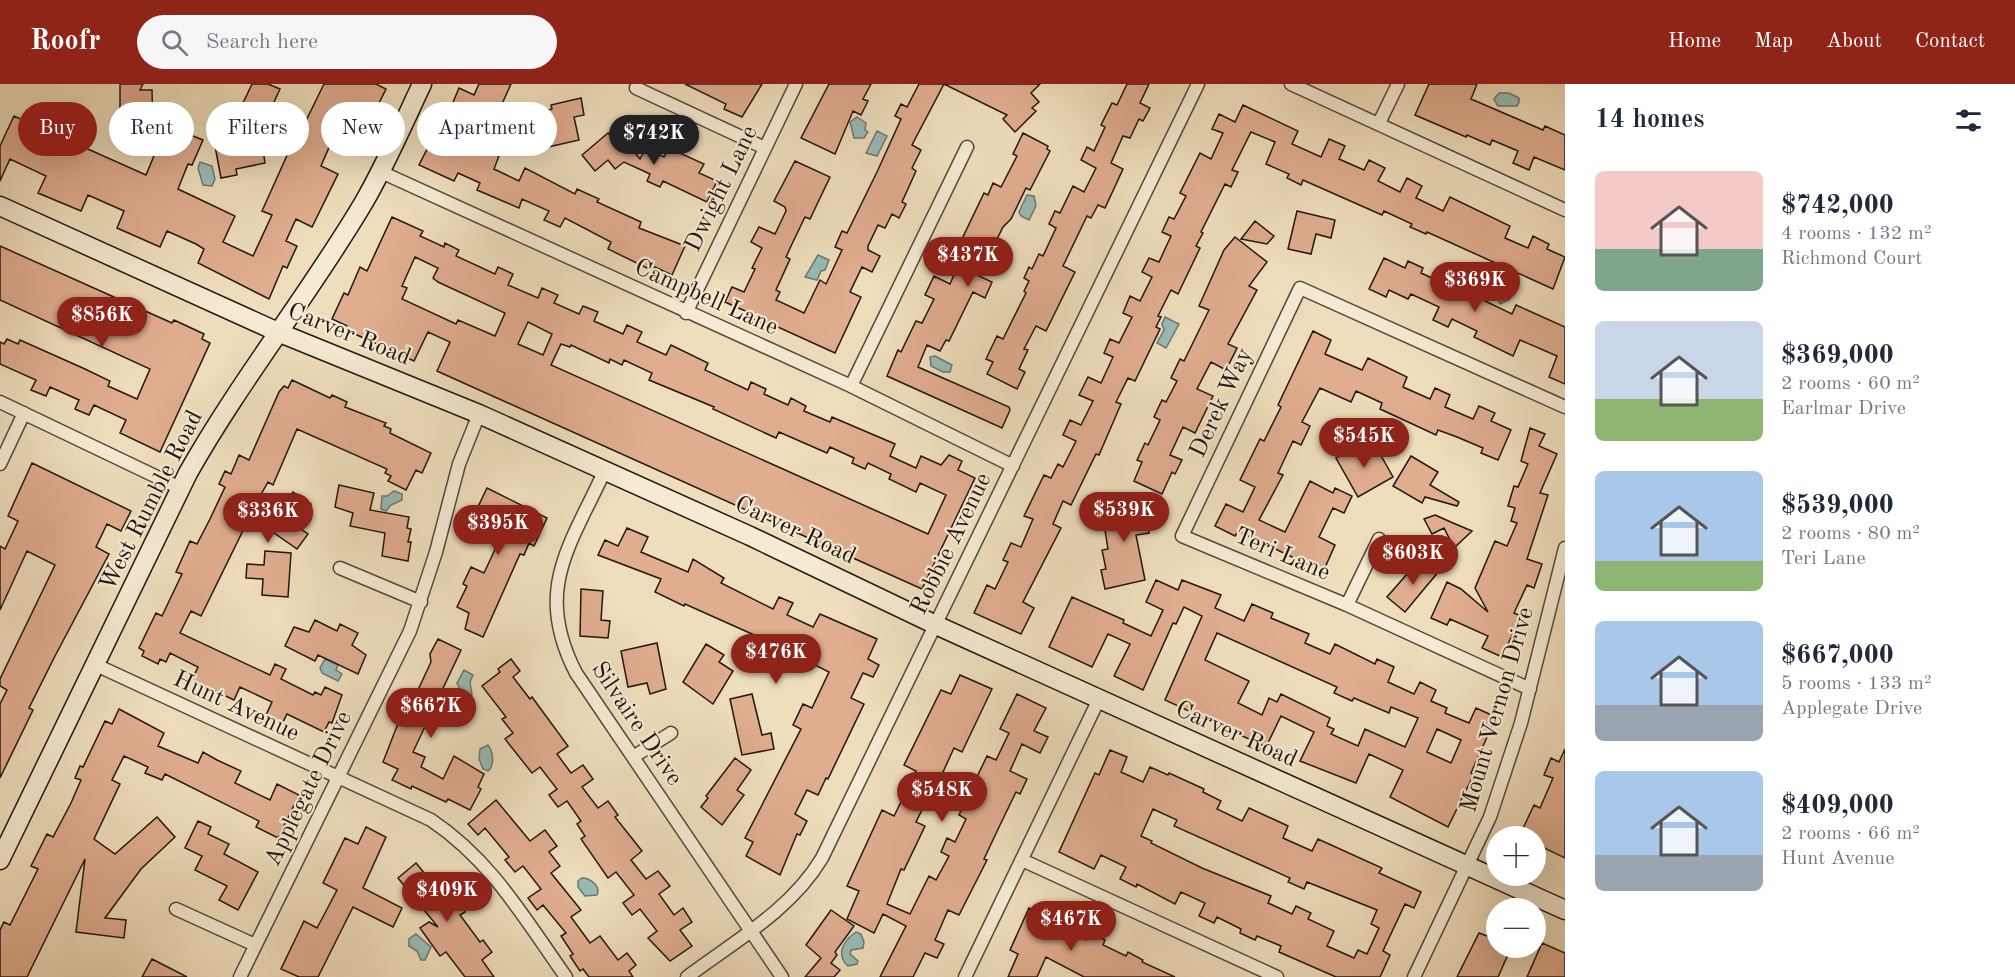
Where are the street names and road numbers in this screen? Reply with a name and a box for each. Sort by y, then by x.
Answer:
street label: Dwight Lane [681,122,763,256]
street label: Campbell Lane [631,256,781,340]
street label: Carver Road [284,299,414,371]
street label: Derek Way [1186,344,1258,461]
street label: West Rumble Road [96,407,208,595]
street label: Robbie Avenue [907,469,997,619]
street label: Carver Road [731,493,859,569]
street label: Teri Lane [1231,524,1333,586]
street label: Mount Vernon Drive [1457,605,1539,815]
street label: Silvaire Drive [586,658,686,790]
street label: Hunt Avenue [169,667,303,747]
street label: Carver Road [1172,698,1300,772]
street label: Applegate Drive [261,708,357,870]

